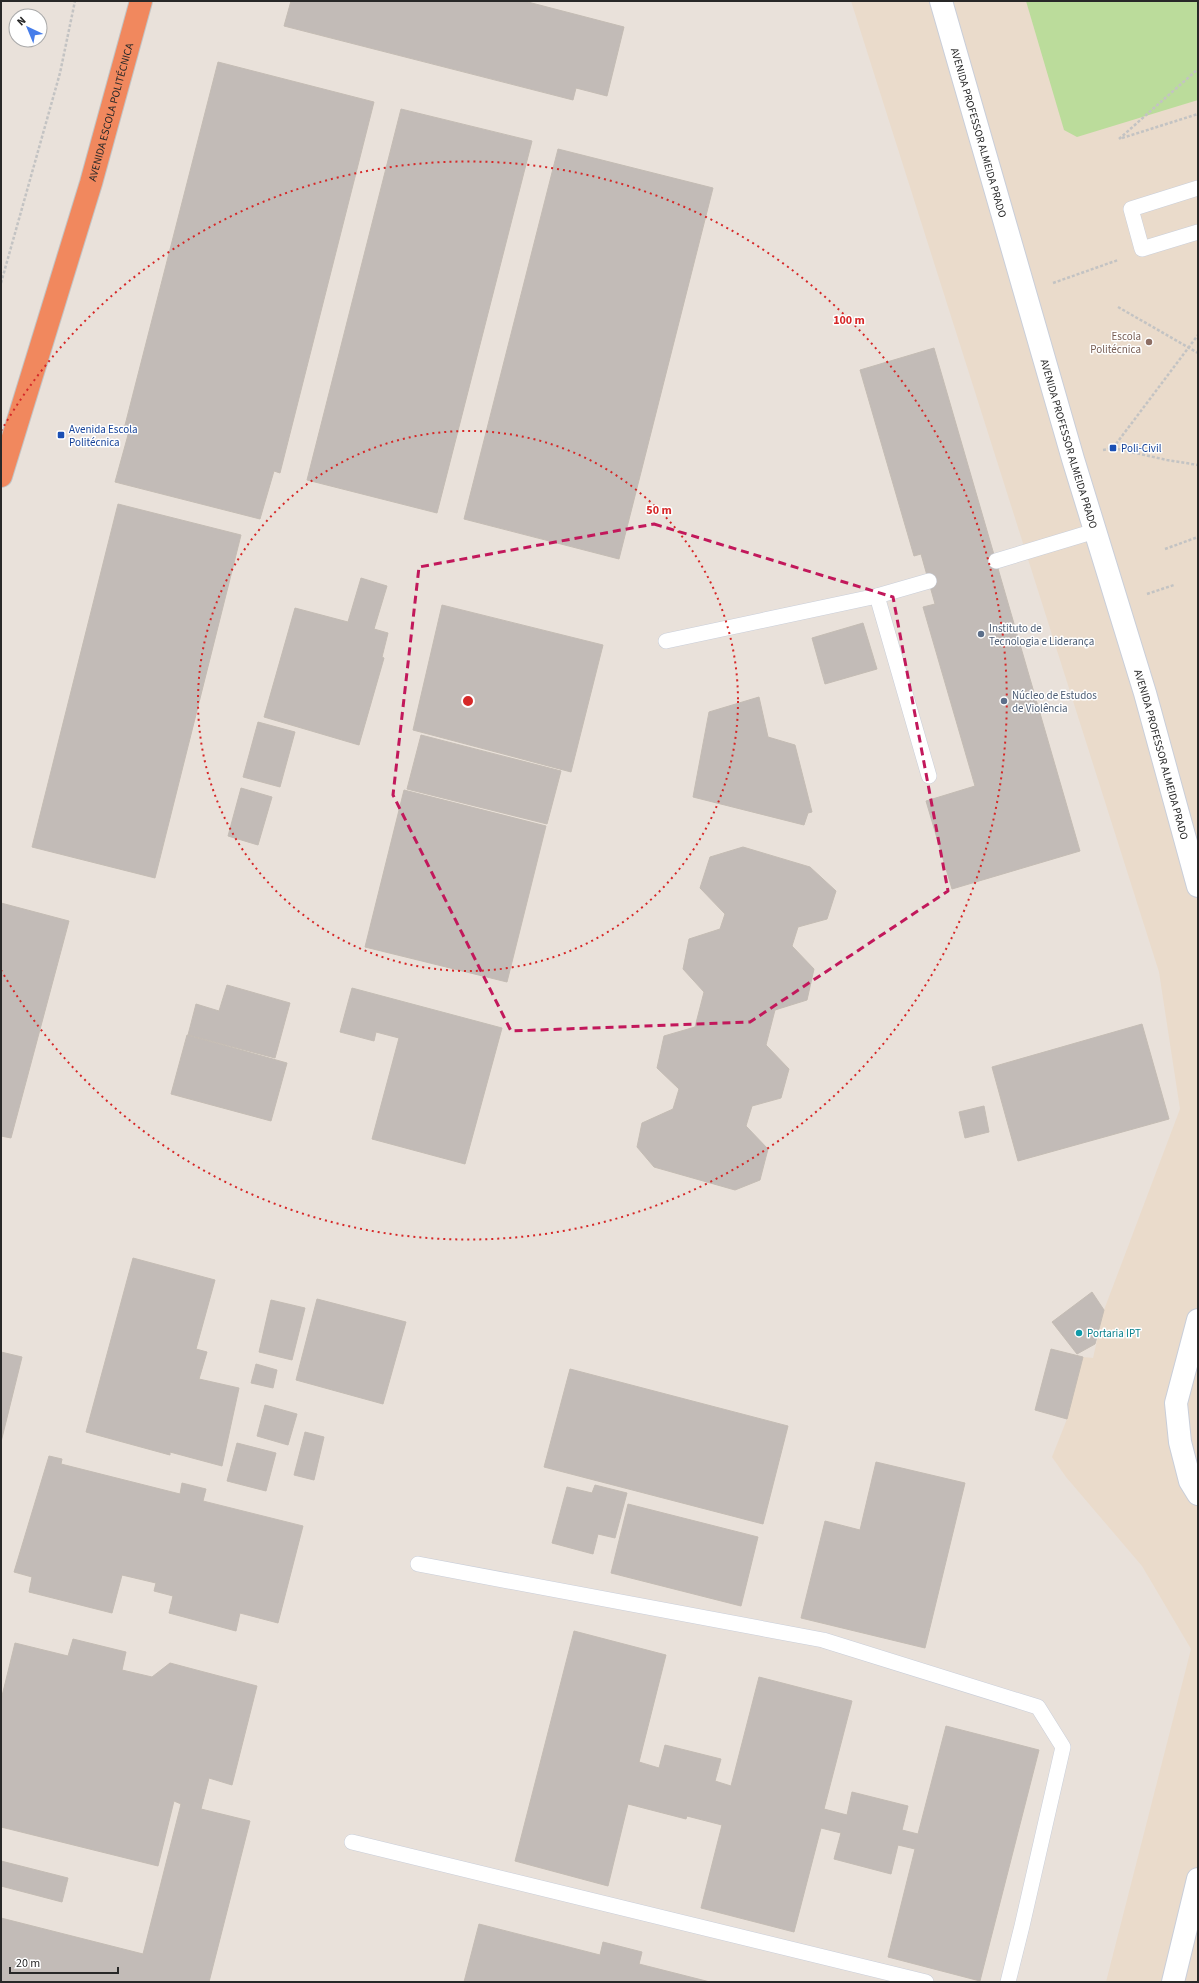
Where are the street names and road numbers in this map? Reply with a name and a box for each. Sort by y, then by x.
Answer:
street label: AVENIDA ESCOLA POLITÉCNICA [85,41,137,183]
street label: AVENIDA PROFESSOR ALMEIDA PRADO [947,46,1010,219]
street label: AVENIDA PROFESSOR ALMEIDA PRADO [1037,357,1101,531]
street label: AVENIDA PROFESSOR ALMEIDA PRADO [1130,668,1192,841]

